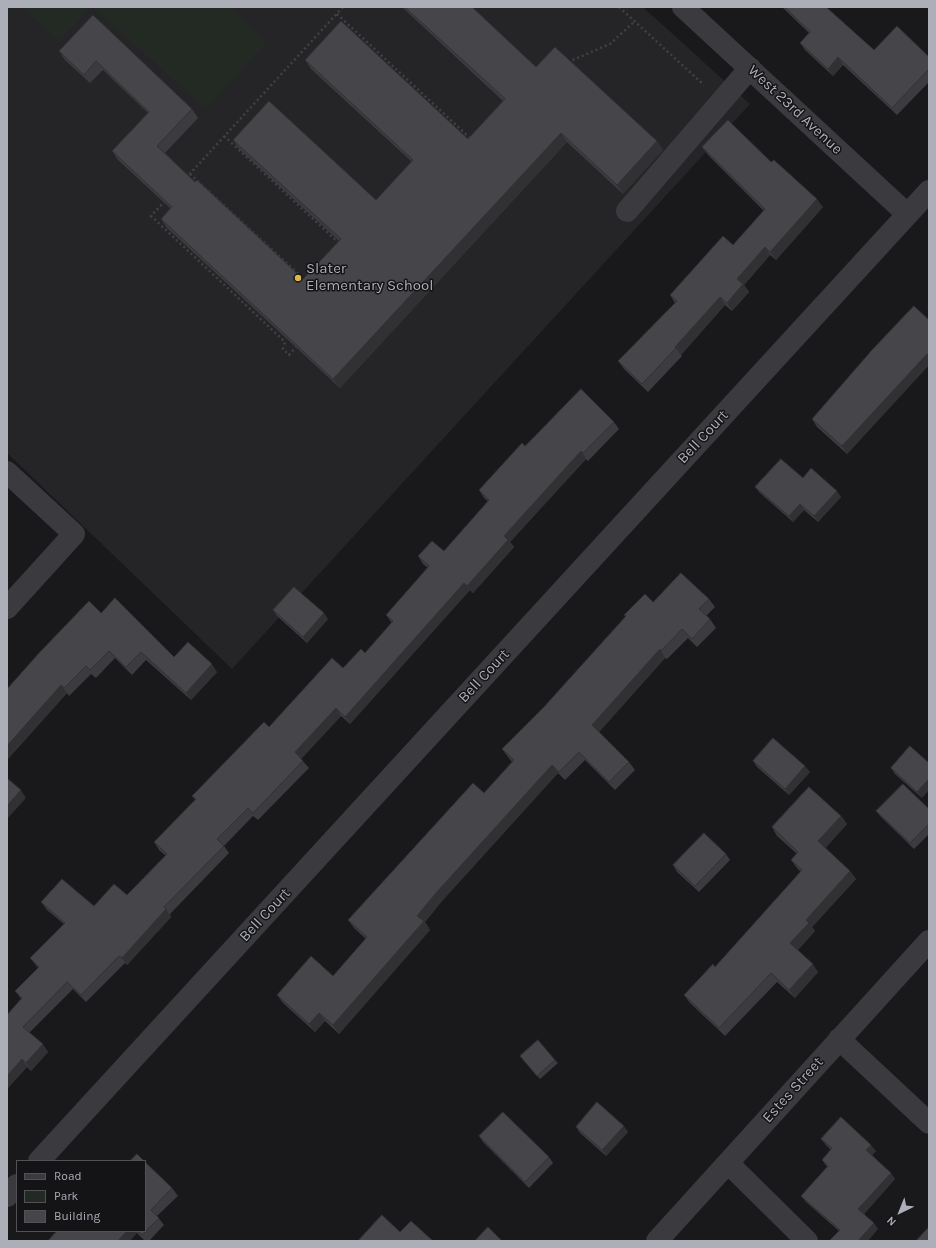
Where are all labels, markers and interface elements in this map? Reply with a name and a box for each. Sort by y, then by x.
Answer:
street label: West 23rd Avenue [744,62,846,158]
place label: Slater Elementary School [306,260,433,295]
marker: Slater Elementary School [293,273,303,283]
street label: Bell Court [674,407,732,467]
street label: Bell Court [455,646,513,706]
street label: Bell Court [236,885,294,945]
street label: Estes Street [759,1053,827,1127]
legend [16,1160,146,1232]
text: Road [54,1169,82,1183]
text: Park [54,1189,78,1203]
north arrow [880,1192,920,1232]
text: Building [54,1209,100,1223]
text: N [884,1214,899,1229]

